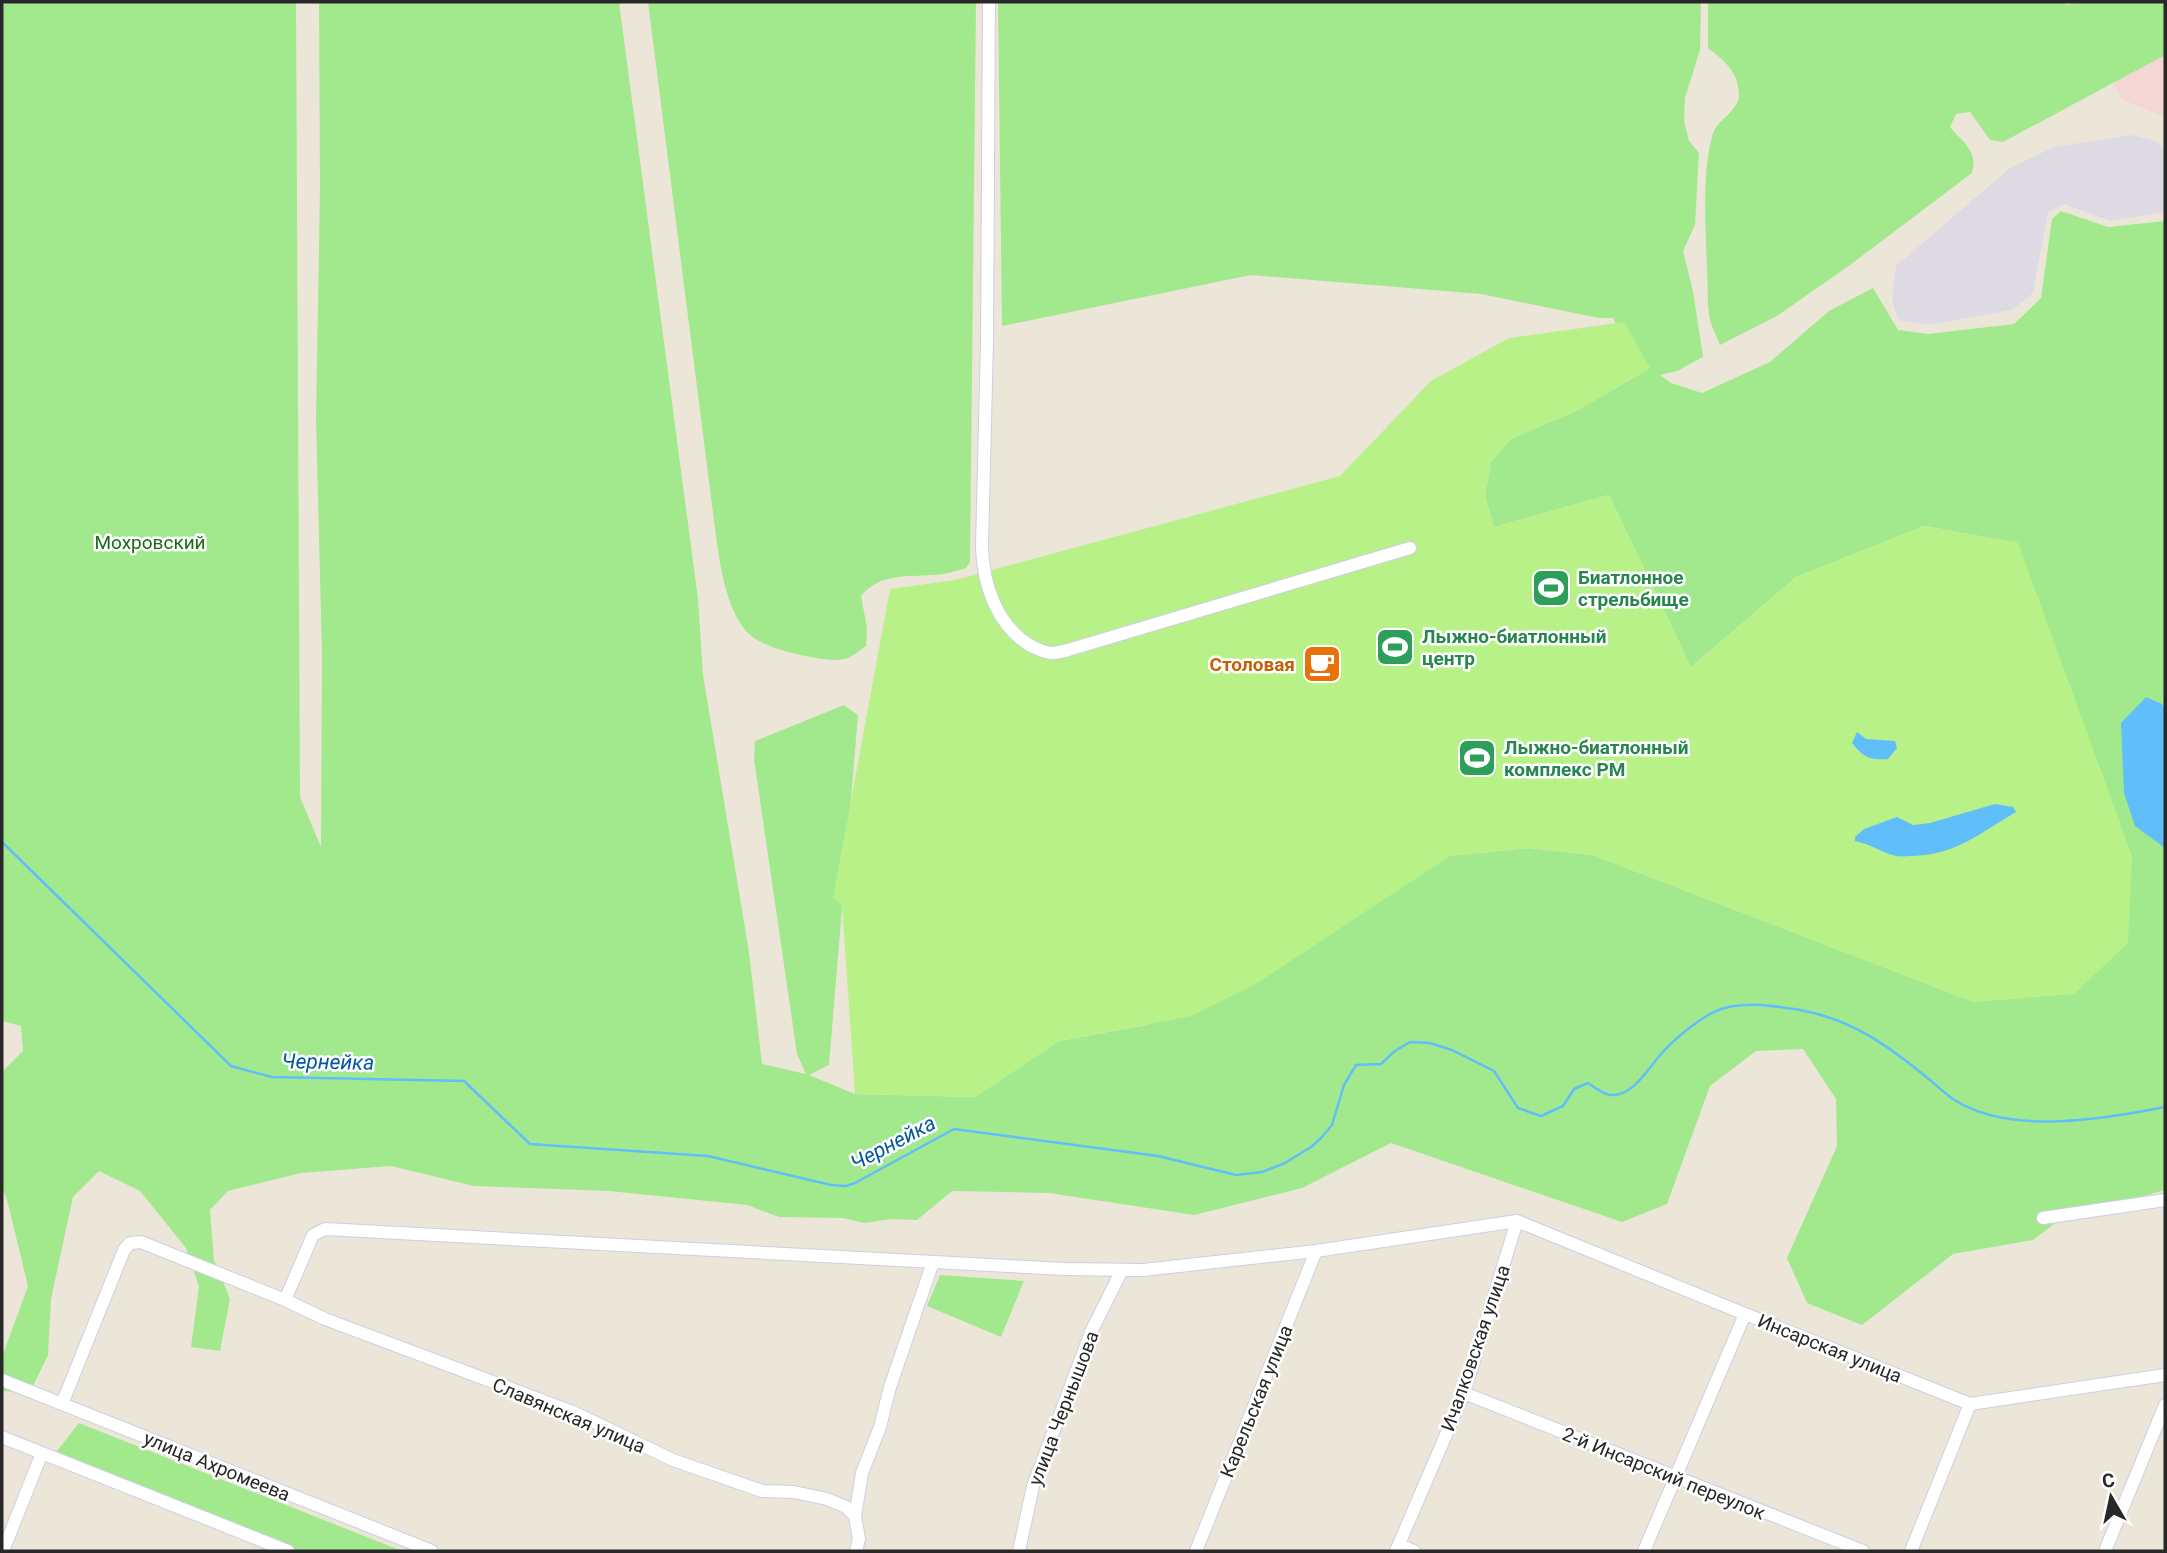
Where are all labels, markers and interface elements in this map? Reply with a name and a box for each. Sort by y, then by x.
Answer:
park label: Мохровский [94,531,206,554]
place label: Биатлонное стрельбище [1578,566,1689,611]
sports icon: Биатлонное стрельбище [1530,567,1572,609]
place label: Лыжно-биатлонный центр [1422,625,1607,670]
sports icon: Лыжно-биатлонный центр [1374,626,1416,668]
cafe icon: Столовая [1301,643,1343,685]
place label: Столовая [1210,653,1295,676]
place label: Лыжно-биатлонный комплекс РМ [1504,736,1689,781]
sports icon: Лыжно-биатлонный комплекс РМ [1456,737,1498,779]
water label: Чернейка [282,1049,374,1075]
water label: Чернейка [846,1111,940,1175]
street label: Ичалковская улица [1436,1262,1515,1434]
street label: Инсарская улица [1754,1309,1905,1388]
street label: Карельская улица [1215,1322,1298,1481]
street label: улица Чернышова [1023,1328,1104,1489]
street label: Славянская улица [489,1373,649,1458]
street label: 2-й Инсарский переулок [1559,1422,1769,1525]
street label: улица Ахромеева [140,1427,293,1506]
north arrow [2076,1462,2146,1532]
text: С [2100,1468,2116,1493]

